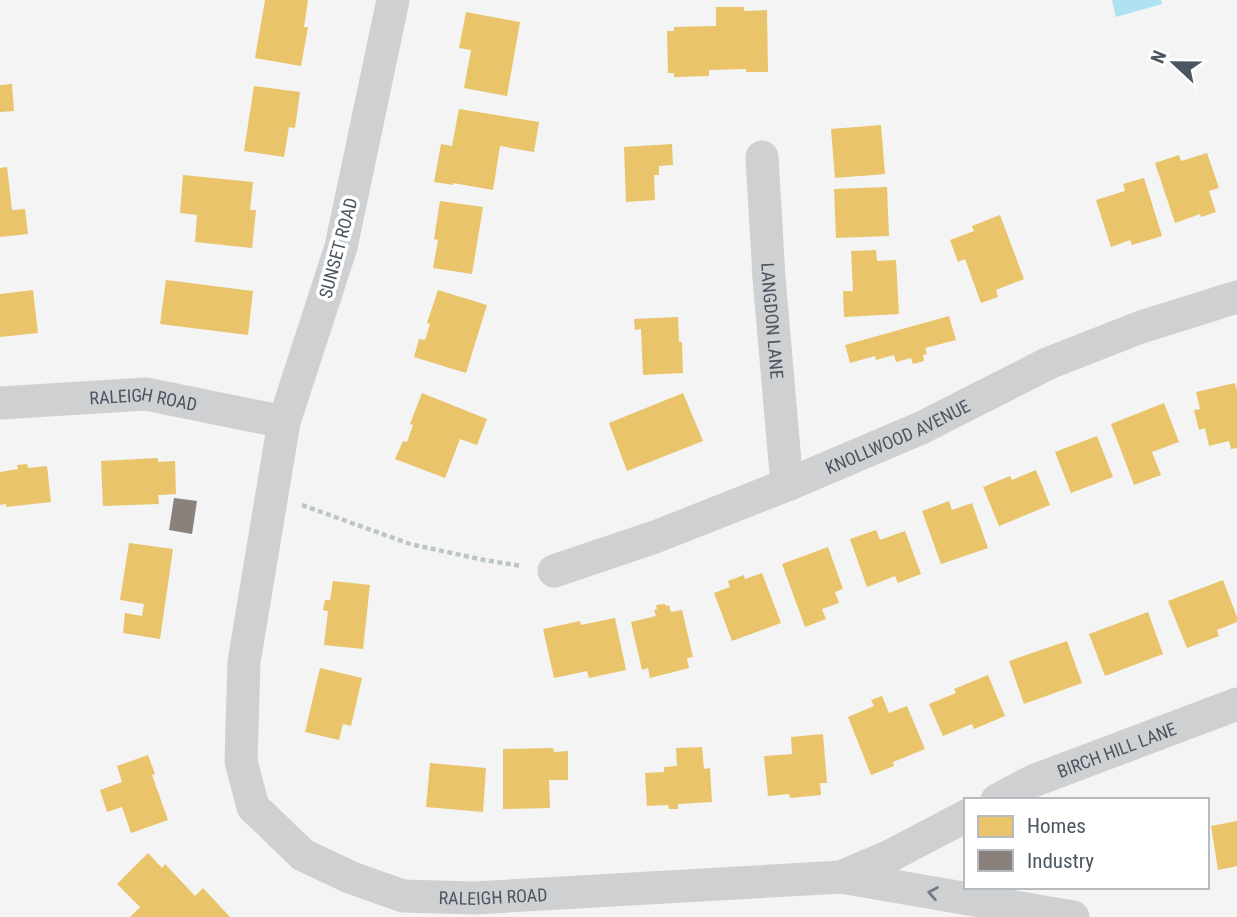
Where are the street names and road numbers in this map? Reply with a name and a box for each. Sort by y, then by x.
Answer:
street label: SUNSET ROAD [315,196,361,300]
street label: LANGDON LANE [758,262,788,380]
street label: RALEIGH ROAD [89,383,199,415]
street label: KNOLLWOOD AVENUE [822,395,973,478]
street label: BIRCH HILL LANE [1054,717,1179,781]
street label: RALEIGH ROAD [438,883,548,909]

